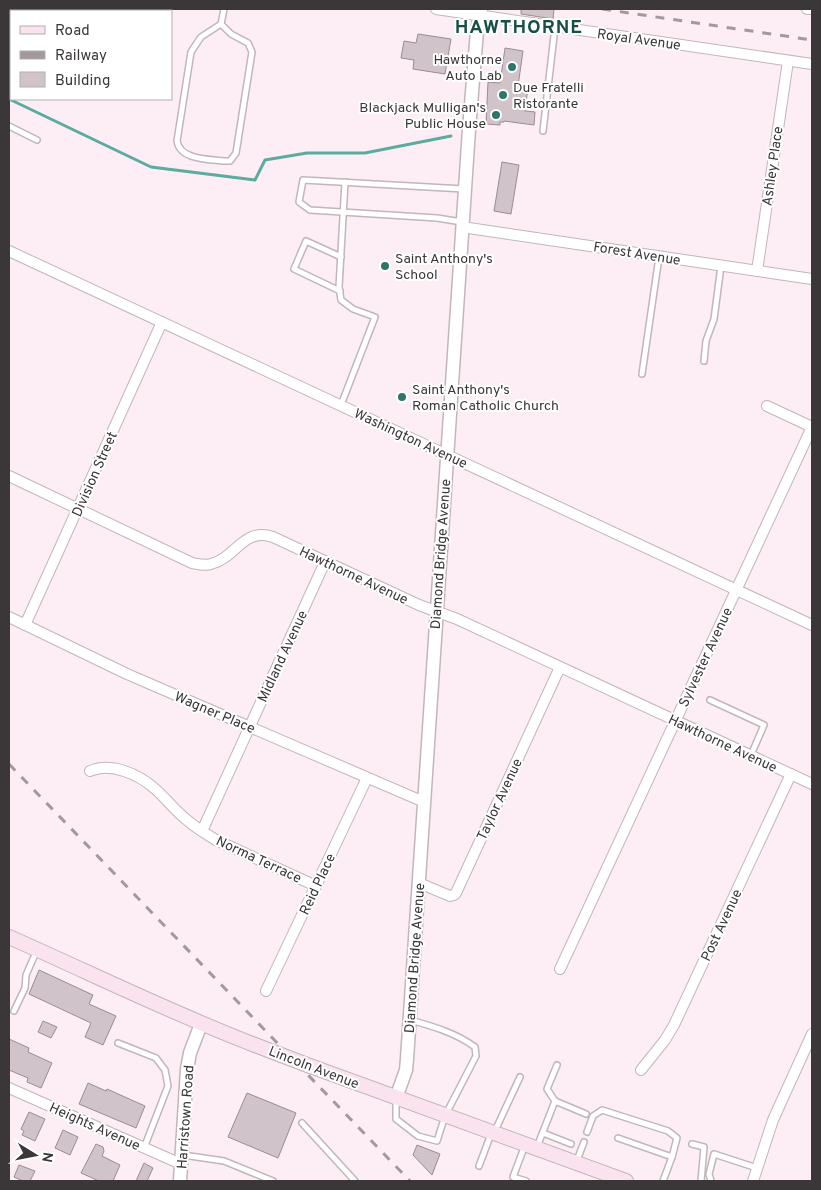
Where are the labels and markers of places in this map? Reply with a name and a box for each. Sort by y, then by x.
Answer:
place label: Hawthorne Auto Lab [433,52,502,85]
marker: Hawthorne Auto Lab [506,61,518,73]
place label: Due Fratelli Ristorante [513,80,584,113]
marker: Due Fratelli Ristorante [497,89,509,101]
place label: Blackjack Mulligan's Public House [359,100,486,133]
marker: Blackjack Mulligan's Public House [490,109,502,121]
place label: Saint Anthony's School [395,251,493,284]
marker: Saint Anthony's School [379,260,391,272]
place label: Saint Anthony's Roman Catholic Church [412,382,559,415]
marker: Saint Anthony's Roman Catholic Church [396,391,408,403]

